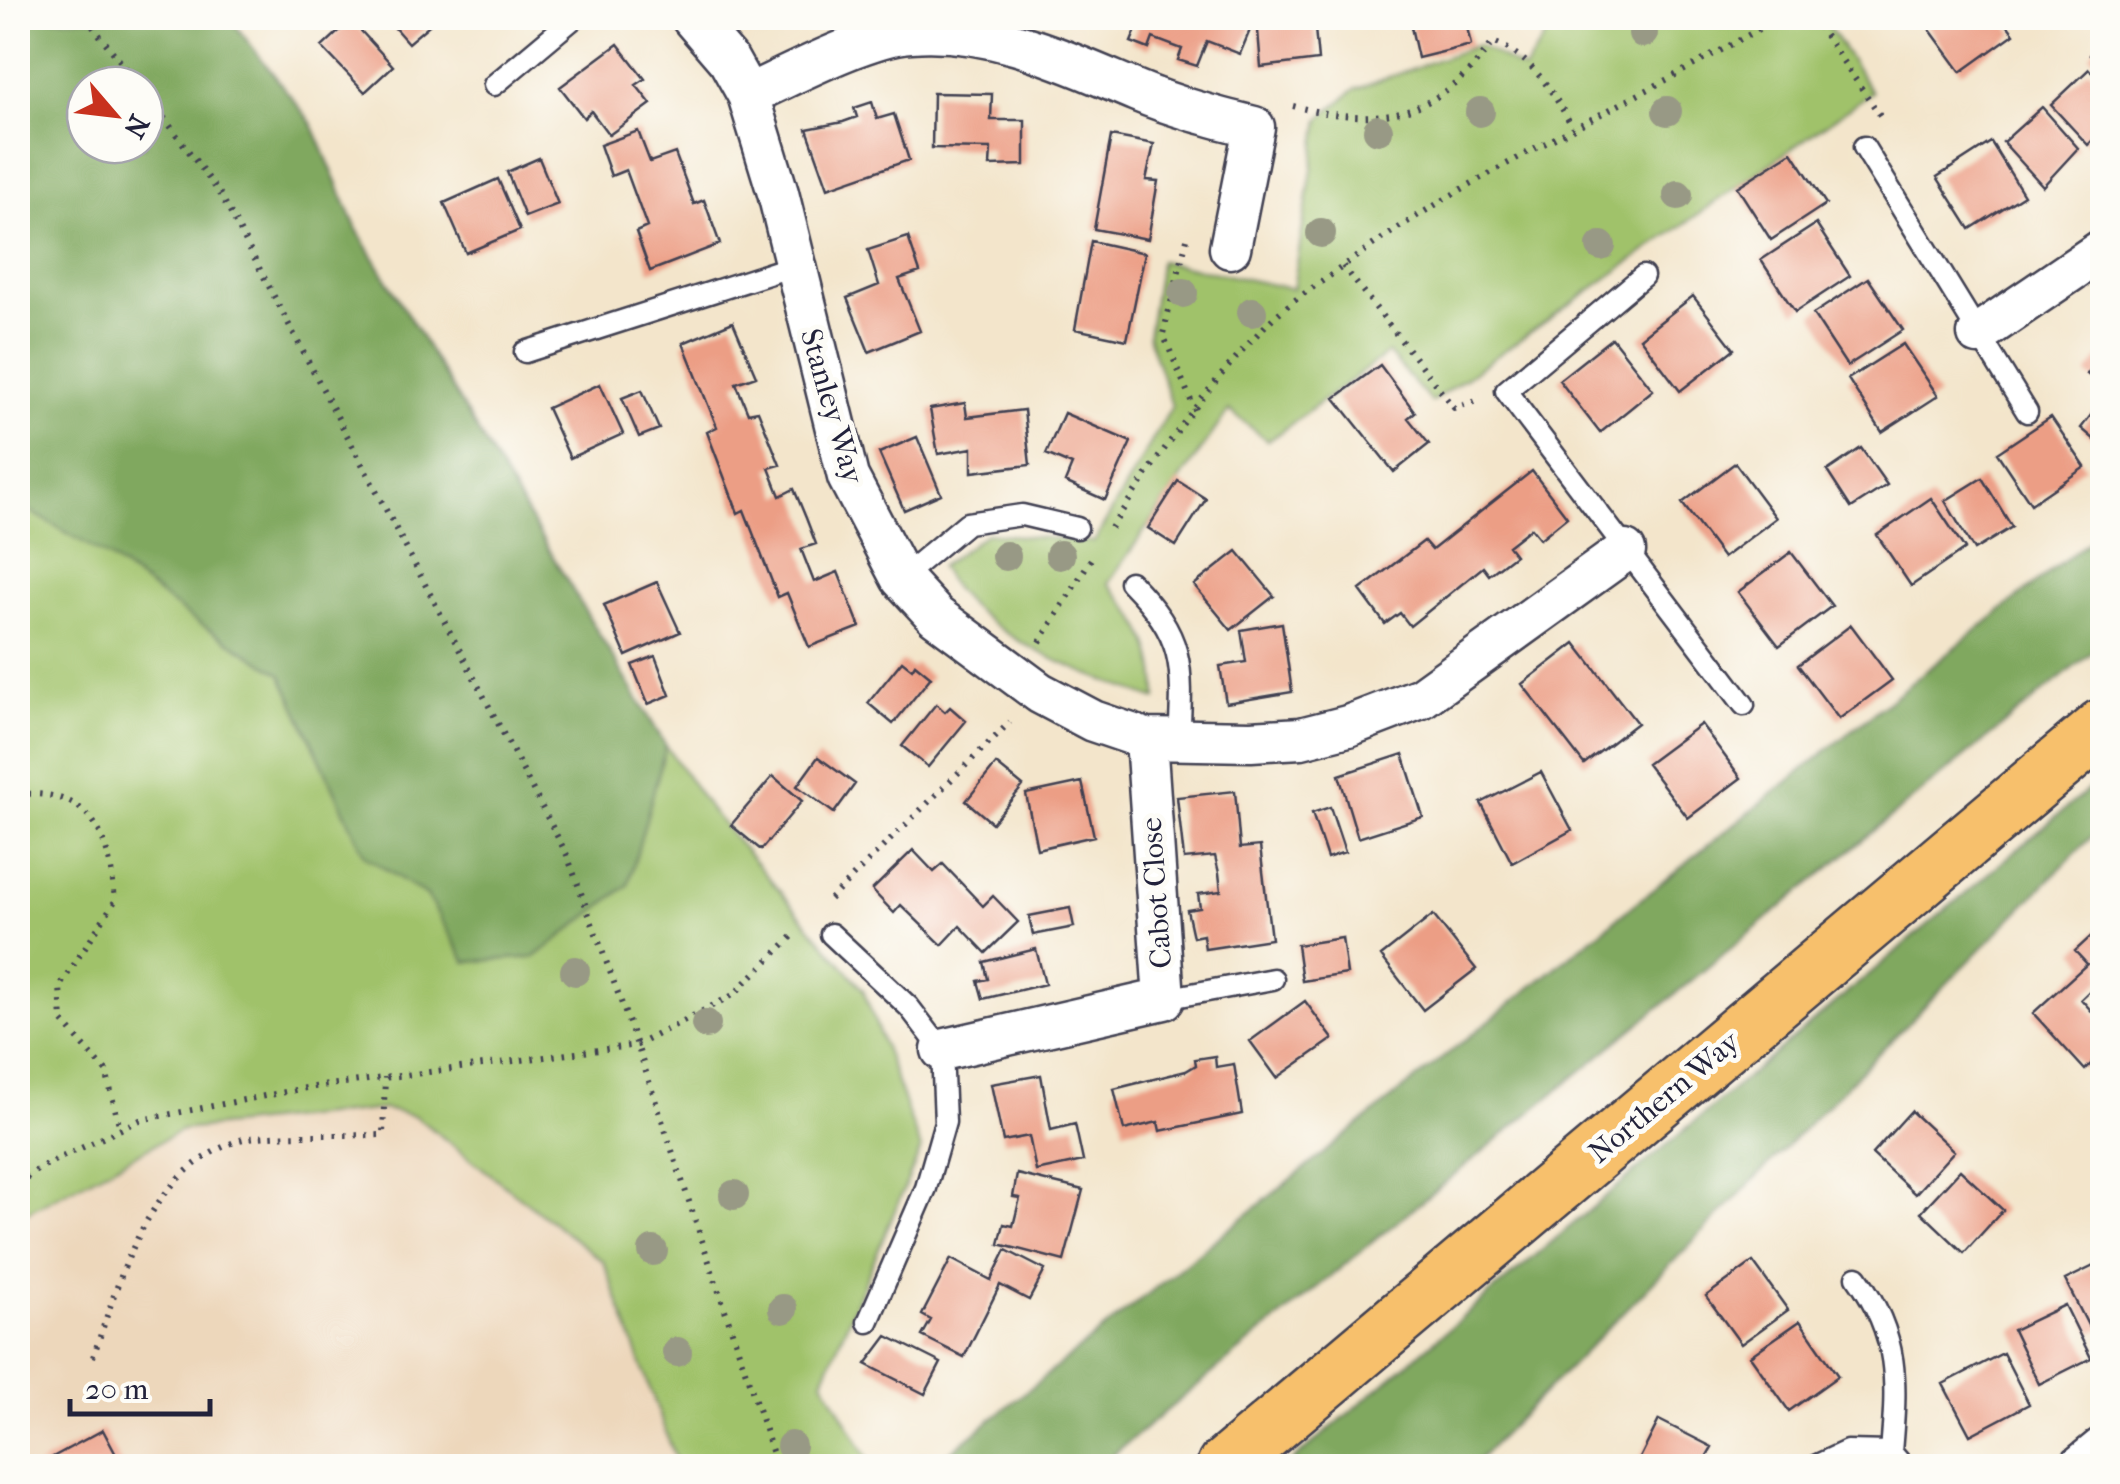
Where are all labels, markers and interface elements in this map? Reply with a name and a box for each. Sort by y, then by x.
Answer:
north arrow [65,65,165,165]
text: N [117,109,156,144]
street label: Stanley Way [793,325,871,488]
street label: Cabot Close [1134,816,1179,970]
street label: Northern Way [1582,1024,1748,1170]
scale bar [70,1354,210,1416]
text: 20 m [85,1372,148,1407]

